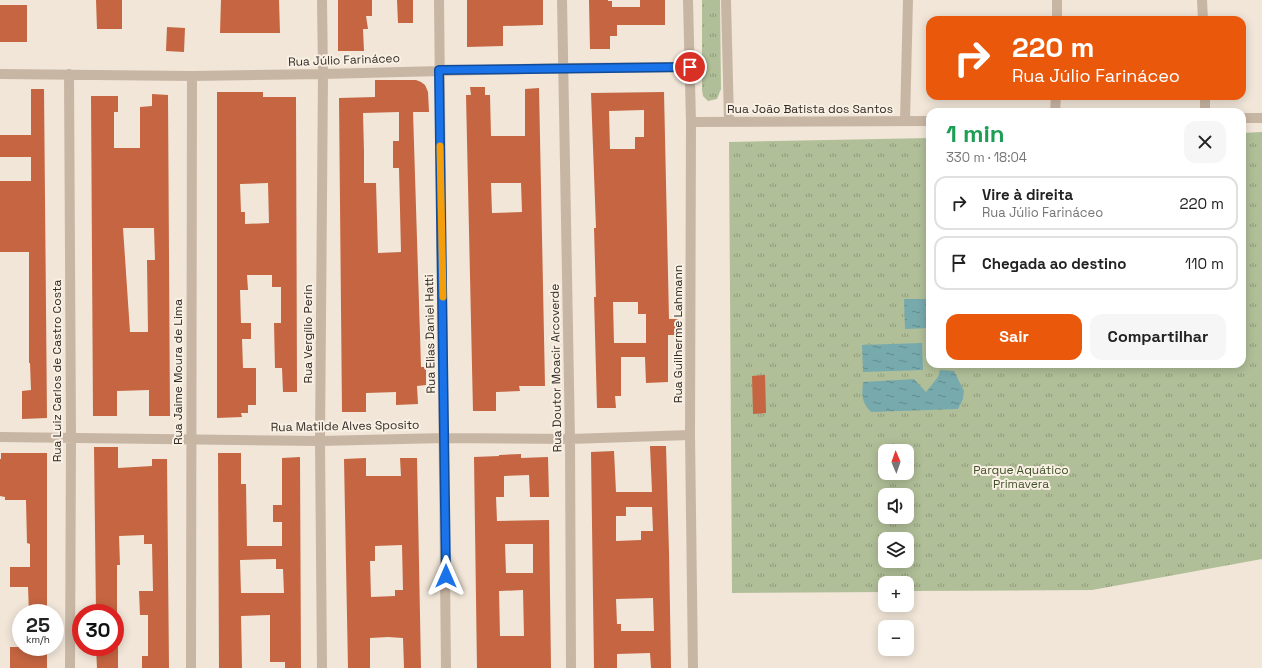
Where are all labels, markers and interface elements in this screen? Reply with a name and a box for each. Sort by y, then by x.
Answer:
text: 220 m [1012,29,1094,65]
icon: right [946,32,998,84]
street label: Rua Júlio Farináceo [288,50,400,70]
pin [673,50,707,84]
icon: arrive [679,56,701,78]
text: Rua Júlio Farináceo [1012,64,1180,87]
street label: Rua João Batista dos Santos [727,101,893,117]
text: 1 min [946,118,1005,149]
button: close [1184,121,1226,163]
text: 330 m · 18:04 [946,149,1027,166]
text: Vire à direita [982,185,1073,204]
icon: right [948,192,970,214]
text: 220 m [1180,194,1224,213]
text: Rua Júlio Farináceo [982,204,1103,221]
icon: arrive [948,252,970,274]
text: Chegada ao destino [982,254,1126,273]
text: 110 m [1185,254,1224,273]
street label: Rua Guilherme Lahmann [670,265,686,403]
street label: Rua Elias Daniel Hatti [421,274,439,394]
street label: Rua Luiz Carlos de Castro Costa [49,280,65,462]
street label: Rua Vergílio Perin [300,284,316,384]
street label: Rua Doutor Moacir Arcoverde [547,284,565,452]
street label: Rua Jaime Moura de Lima [170,299,186,445]
button: Sair [946,314,1082,360]
button: Compartilhar [1090,314,1226,360]
street label: Rua Matilde Alves Sposito [271,417,419,435]
north arrow [878,444,914,480]
map controls [878,444,914,656]
park label: Parque Aquático Primavera [973,462,1069,492]
button: sound [878,488,914,524]
button: layers [878,532,914,568]
position arrow [425,555,467,597]
button: + [878,576,914,612]
speed limit sign: 30 [72,604,124,656]
text: 25 [26,612,50,638]
button: − [878,620,914,656]
text: km/h [26,633,50,646]

